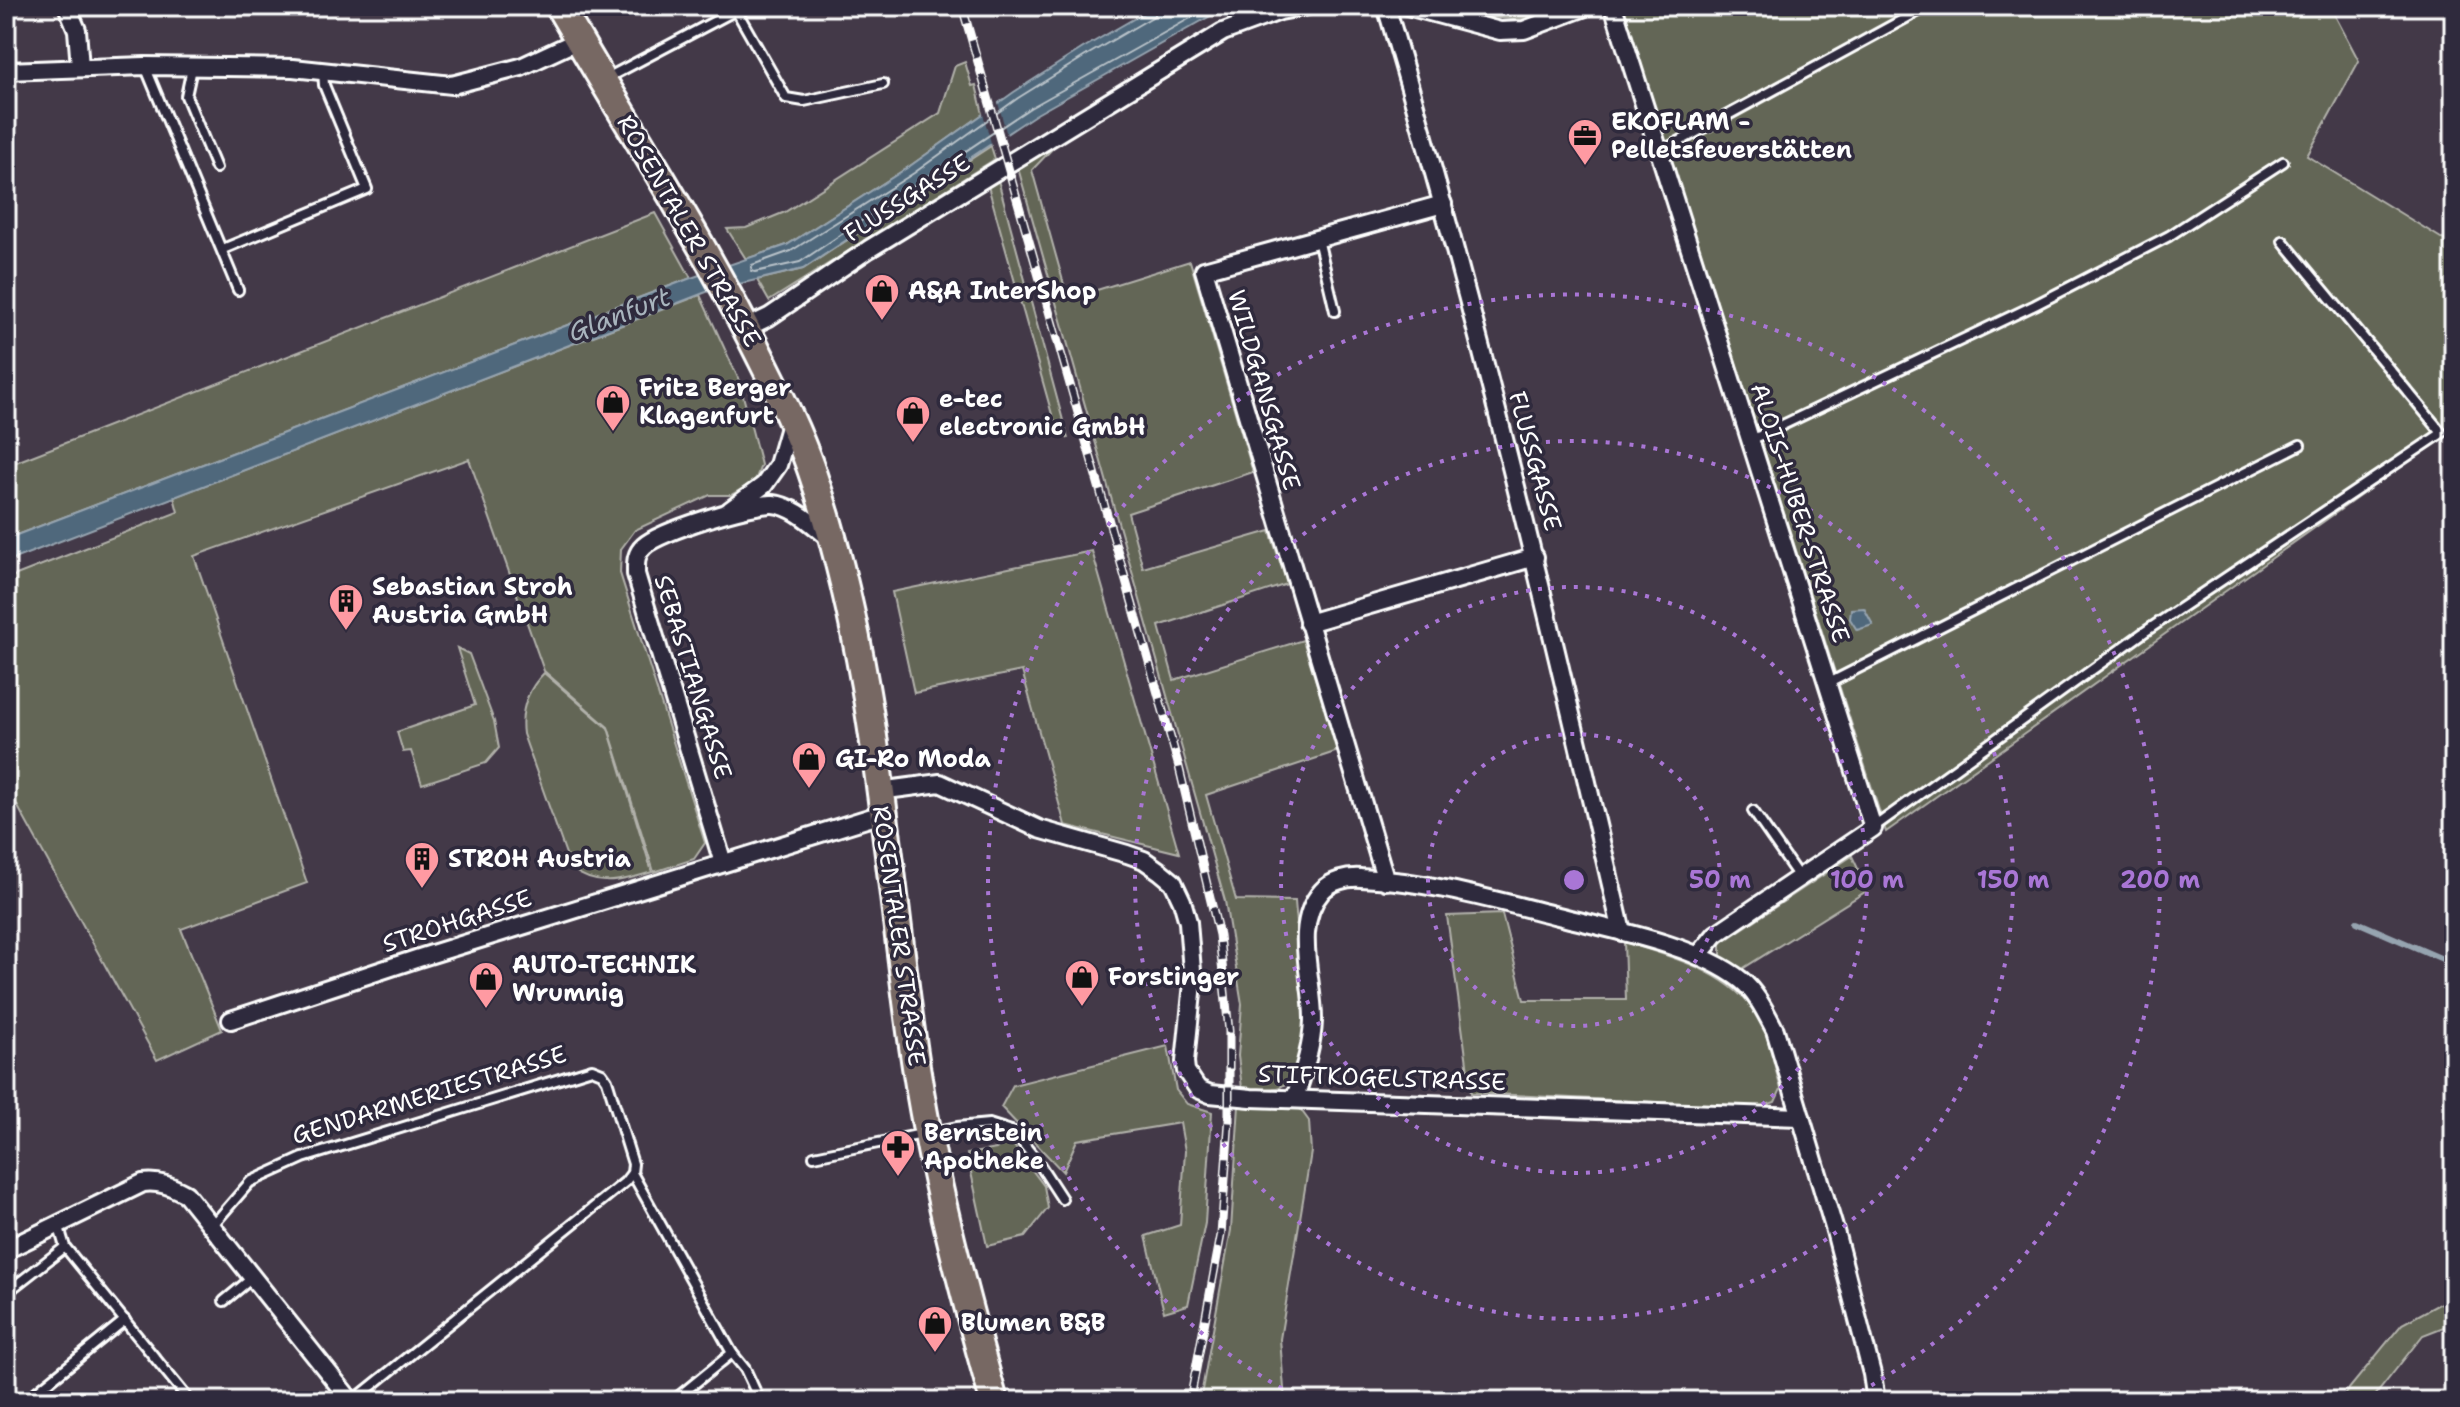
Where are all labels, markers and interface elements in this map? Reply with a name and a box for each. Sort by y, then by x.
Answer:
place label: EKOFLAM - Pelletsfeuerstätten [1611,106,1852,166]
street label: ROSENTALER STRASSE [609,109,769,353]
office icon: EKOFLAM - Pelletsfeuerstätten [1566,117,1604,167]
street label: FLUSSGASSE [838,147,976,249]
shop icon: A&A InterShop [863,272,901,322]
place label: A&A InterShop [908,275,1096,307]
water label: Glanfurt [563,278,676,349]
street label: WILDGANSGASSE [1220,286,1308,494]
place label: Fritz Berger Klagenfurt [639,372,791,432]
street label: ALOIS-HUBER-STRASSE [1743,379,1857,647]
shop icon: Fritz Berger Klagenfurt [594,383,632,433]
place label: e-tec electronic GmbH [939,383,1145,443]
street label: FLUSSGASSE [1501,388,1569,534]
shop icon: e-tec electronic GmbH [894,394,932,444]
place label: Sebastian Stroh Austria GmbH [372,571,573,631]
street label: SEBASTIANGASSE [647,571,739,783]
building icon: Sebastian Stroh Austria GmbH [327,582,365,632]
shop icon: GI-Ro Moda [790,740,828,790]
place label: GI-Ro Moda [835,743,992,775]
street label: ROSENTALER STRASSE [865,804,933,1068]
building icon: STROH Austria [403,840,441,890]
place label: STROH Austria [448,843,631,875]
text: 50 m [1689,864,1751,896]
text: 100 m [1830,864,1904,896]
text: 150 m [1977,864,2049,896]
text: 200 m [2120,864,2200,896]
centre of rings [1560,866,1588,894]
street label: STROHGASSE [378,882,536,960]
place label: AUTO-TECHNIK Wrumnig [512,949,697,1009]
shop icon: Forstinger [1063,958,1101,1008]
shop icon: AUTO-TECHNIK Wrumnig [467,960,505,1010]
place label: Forstinger [1108,961,1239,993]
street label: GENDARMERIESTRASSE [288,1038,570,1152]
street label: STIFTKOGELSTRASSE [1257,1058,1507,1098]
place label: Bernstein Apotheke [924,1117,1044,1177]
pharmacy icon: Bernstein Apotheke [879,1128,917,1178]
shop icon: Blumen B&B [916,1304,954,1354]
place label: Blumen B&B [961,1307,1106,1339]

